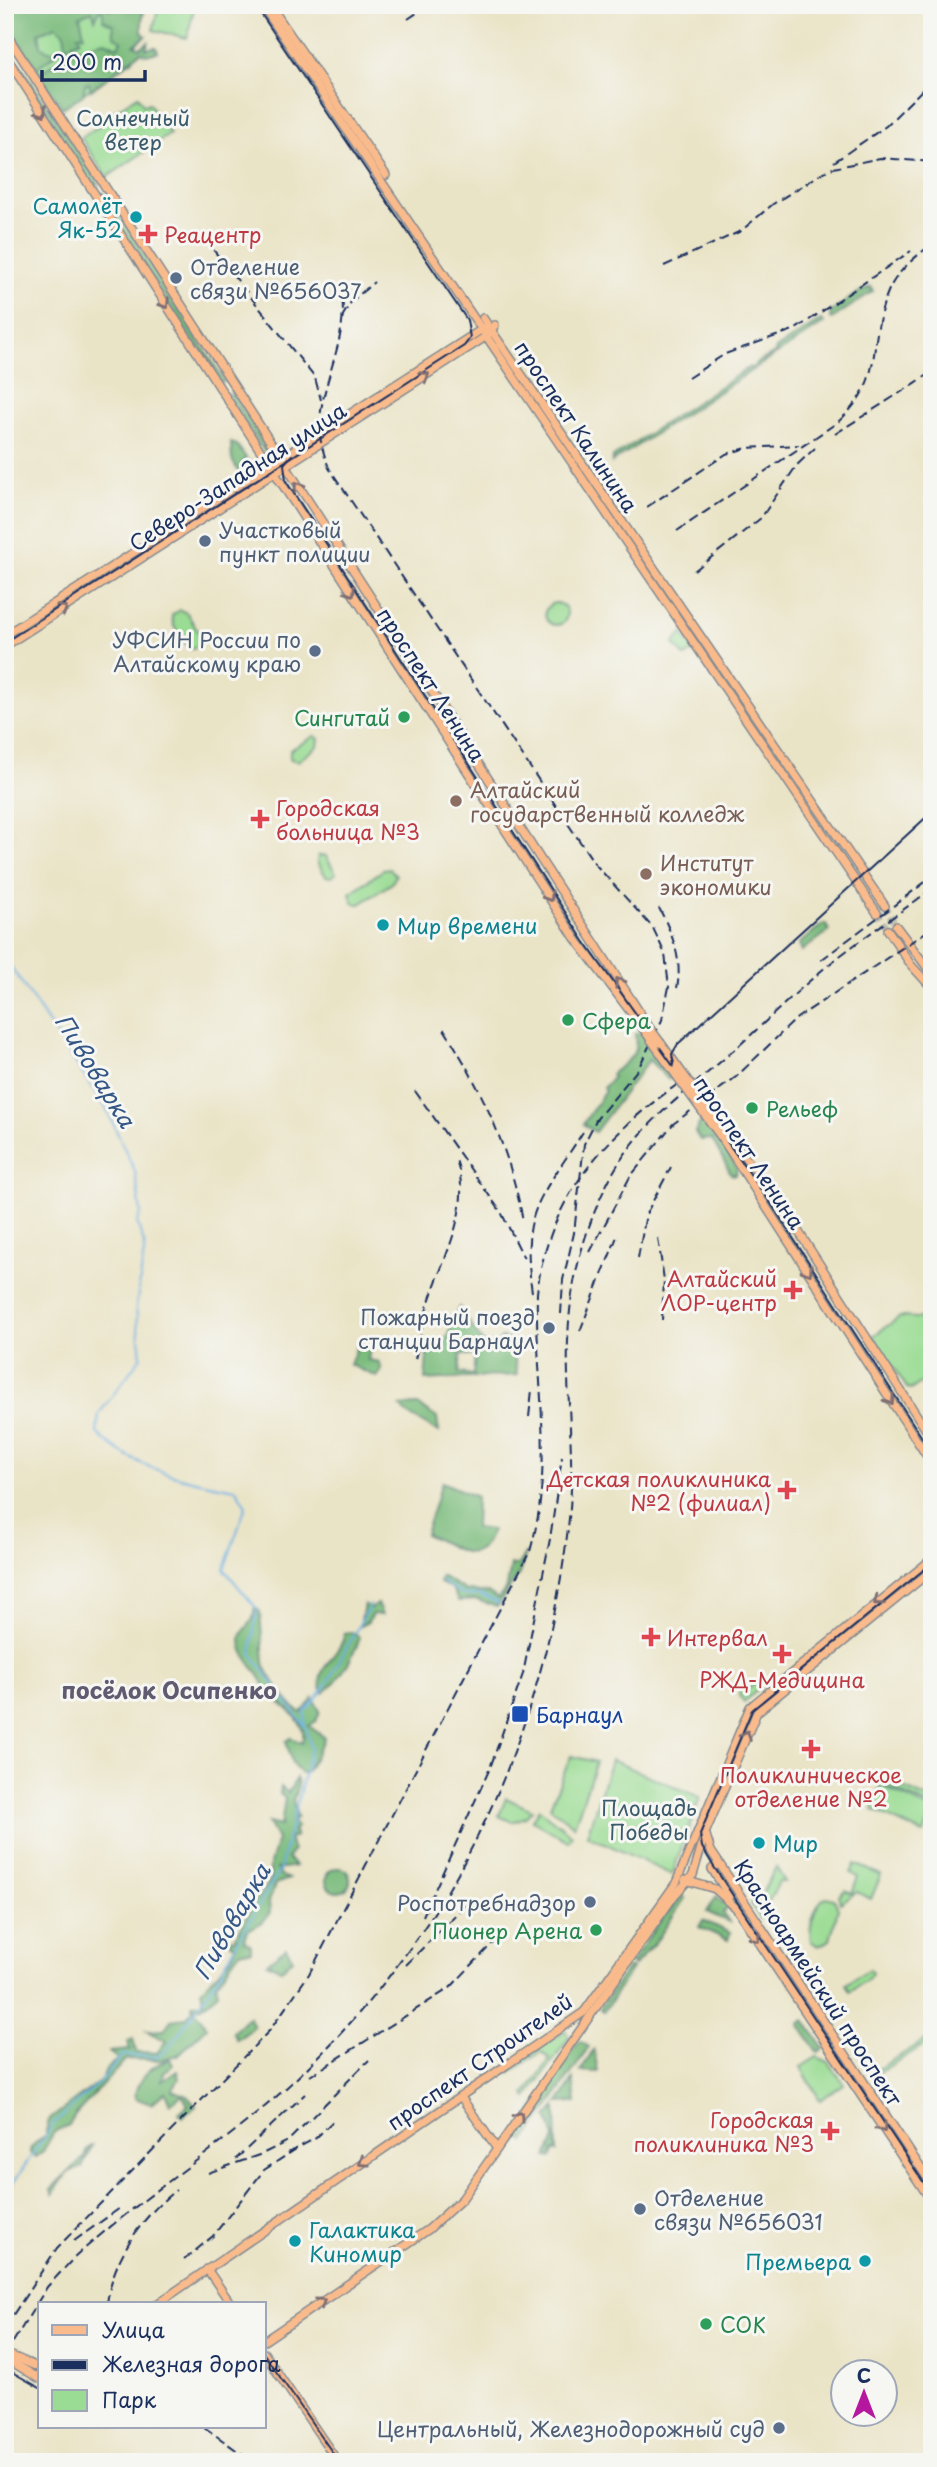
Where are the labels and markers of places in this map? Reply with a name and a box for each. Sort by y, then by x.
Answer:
place label: Самолёт Як-52 [32,189,123,245]
marker: Самолёт Як-52 [128,209,144,225]
place label: Реацентр [164,218,261,250]
marker: Реацентр [138,224,158,244]
place label: Отделение связи №656037 [190,250,361,306]
marker: Отделение связи №656037 [168,270,184,286]
place label: Участковый пункт полиции [219,513,371,569]
marker: Участковый пункт полиции [197,533,213,549]
place label: УФСИН России по Алтайскому краю [112,623,301,679]
marker: УФСИН России по Алтайскому краю [307,643,323,659]
place label: Сингитай [294,701,390,733]
marker: Сингитай [396,709,412,725]
place label: Алтайский государственный колледж [470,773,745,829]
place label: Городская больница №3 [276,791,420,847]
marker: Алтайский государственный колледж [448,793,464,809]
marker: Городская больница №3 [250,809,270,829]
place label: Институт экономики [660,846,772,902]
marker: Институт экономики [638,866,654,882]
place label: Мир времени [397,909,537,941]
marker: Мир времени [375,917,391,933]
place label: Сфера [582,1004,651,1036]
marker: Сфера [560,1012,576,1028]
place label: Рельеф [766,1092,838,1124]
marker: Рельеф [744,1100,760,1116]
place label: Алтайский ЛОР-центр [661,1262,777,1318]
marker: Алтайский ЛОР-центр [783,1280,803,1300]
place label: Пожарный поезд станции Барнаул [358,1300,535,1356]
marker: Пожарный поезд станции Барнаул [541,1320,557,1336]
place label: Детская поликлиника №2 (филиал) [546,1462,772,1518]
marker: Детская поликлиника №2 (филиал) [777,1480,797,1500]
place label: Интервал [667,1621,768,1653]
marker: Интервал [641,1627,661,1647]
marker: РЖД-Медицина [772,1644,792,1664]
place label: РЖД-Медицина [699,1663,866,1695]
place label: Барнаул [536,1698,623,1730]
marker: Барнаул [510,1704,530,1724]
marker: Поликлиническое отделение №2 [801,1739,821,1759]
place label: Поликлиническое отделение №2 [720,1758,902,1814]
place label: Мир [773,1827,818,1859]
marker: Мир [751,1835,767,1851]
place label: Роспотребнадзор [397,1886,576,1918]
marker: Роспотребнадзор [582,1894,598,1910]
place label: Пионер Арена [432,1914,582,1946]
marker: Пионер Арена [588,1922,604,1938]
place label: Городская поликлиника №3 [633,2103,814,2159]
marker: Городская поликлиника №3 [820,2121,840,2141]
place label: Отделение связи №656031 [654,2181,823,2237]
marker: Отделение связи №656031 [632,2201,648,2217]
place label: Галактика Киномир [309,2213,416,2269]
marker: Галактика Киномир [287,2233,303,2249]
place label: Премьера [746,2245,851,2277]
marker: Премьера [857,2253,873,2269]
place label: СОК [720,2308,766,2340]
marker: СОК [698,2316,714,2332]
place label: Центральный, Железнодорожный суд [377,2412,765,2444]
marker: Центральный, Железнодорожный суд [771,2420,787,2436]

